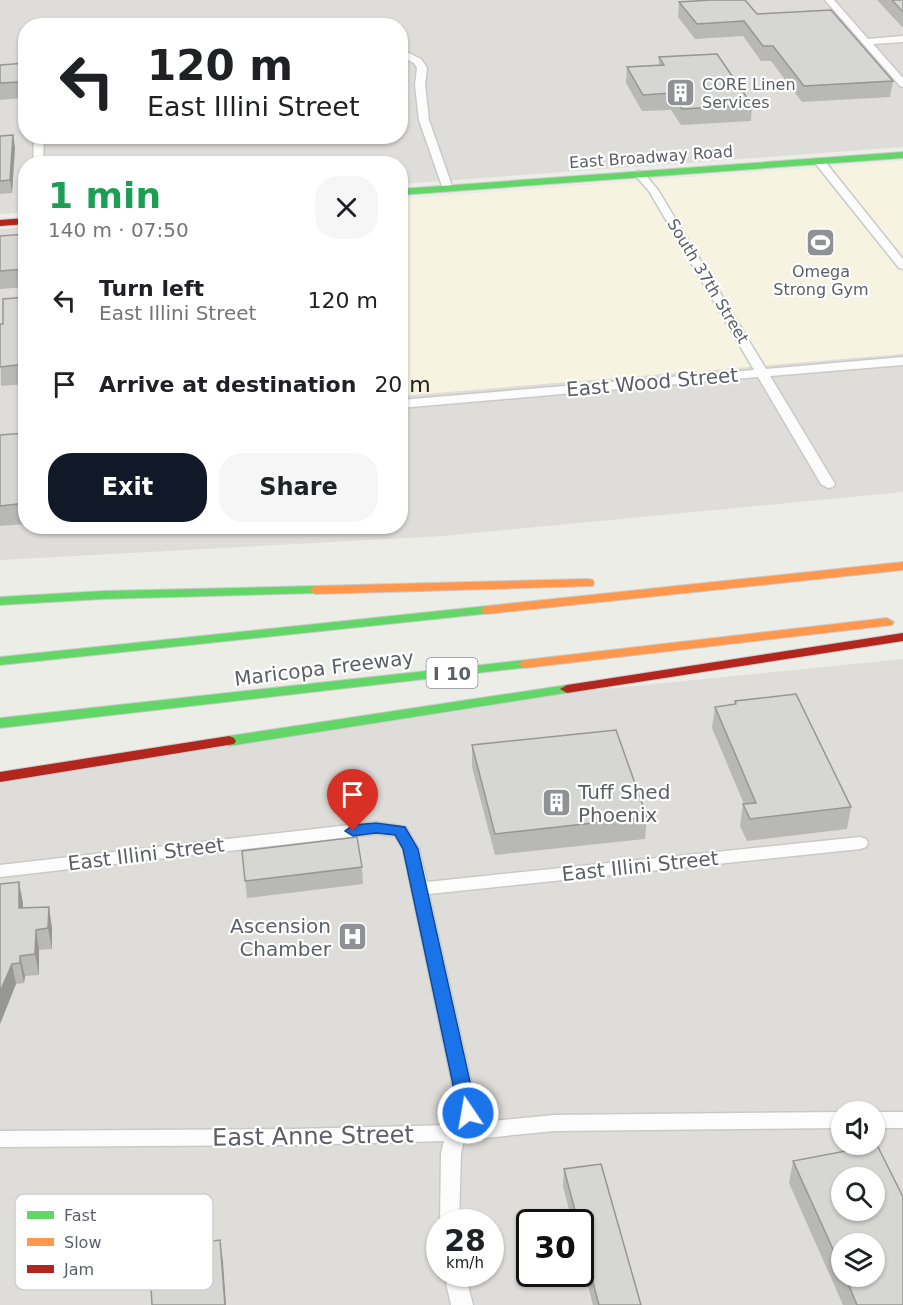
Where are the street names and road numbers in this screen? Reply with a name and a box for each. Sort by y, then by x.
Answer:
street label: East Broadway Road [568,142,734,172]
street label: South 37th Street [663,215,753,347]
street label: East Wood Street [565,363,739,401]
street label: Maricopa Freeway [233,645,415,691]
road number: I 10 [426,658,478,688]
street label: East Illini Street [66,832,226,876]
street label: East Illini Street [560,846,720,886]
street label: East Anne Street [212,1120,414,1152]

